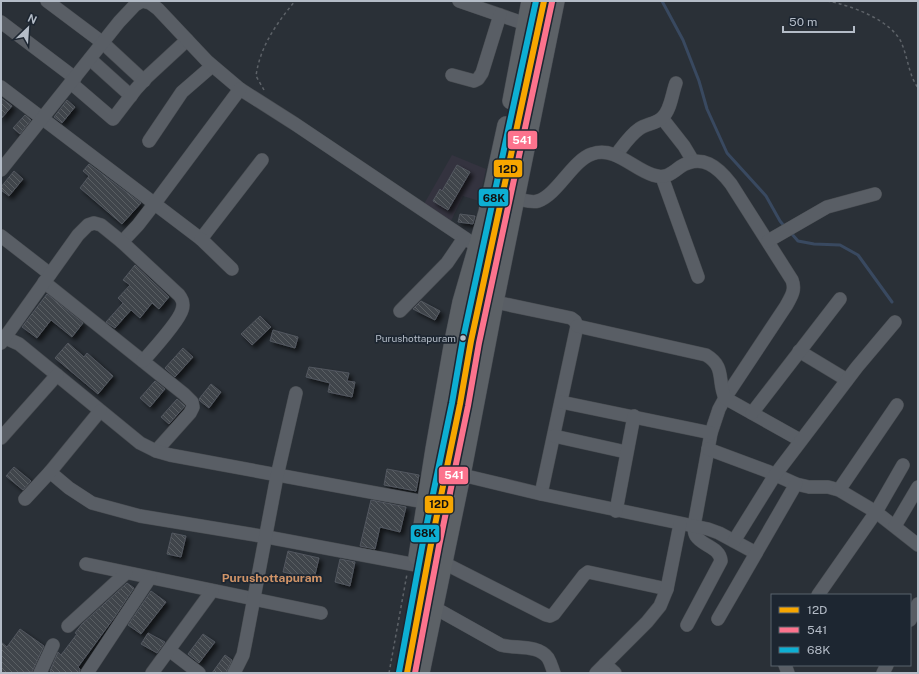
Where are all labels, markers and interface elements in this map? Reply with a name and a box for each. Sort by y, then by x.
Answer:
north arrow [8,8,48,48]
scale bar [783,8,854,34]
text: N [26,12,39,26]
text: 50 m [789,15,817,29]
line badge: 541 [507,130,538,150]
text: 541 [512,134,532,146]
line badge: 12D [493,159,523,178]
text: 12D [498,163,518,175]
line badge: 68K [478,188,509,207]
text: 68K [483,192,505,204]
place label: Purushottapuram [375,332,456,344]
marker: Purushottapuram [458,333,468,343]
line badge: 541 [438,466,469,485]
text: 541 [444,469,464,481]
line badge: 12D [424,495,454,514]
text: 12D [429,498,449,510]
line badge: 68K [410,524,440,543]
text: 68K [414,527,436,539]
district label: Purushottapuram [222,571,322,585]
legend [771,594,911,666]
text: 12D [807,603,827,617]
text: 541 [807,623,827,637]
text: 68K [807,643,830,657]

